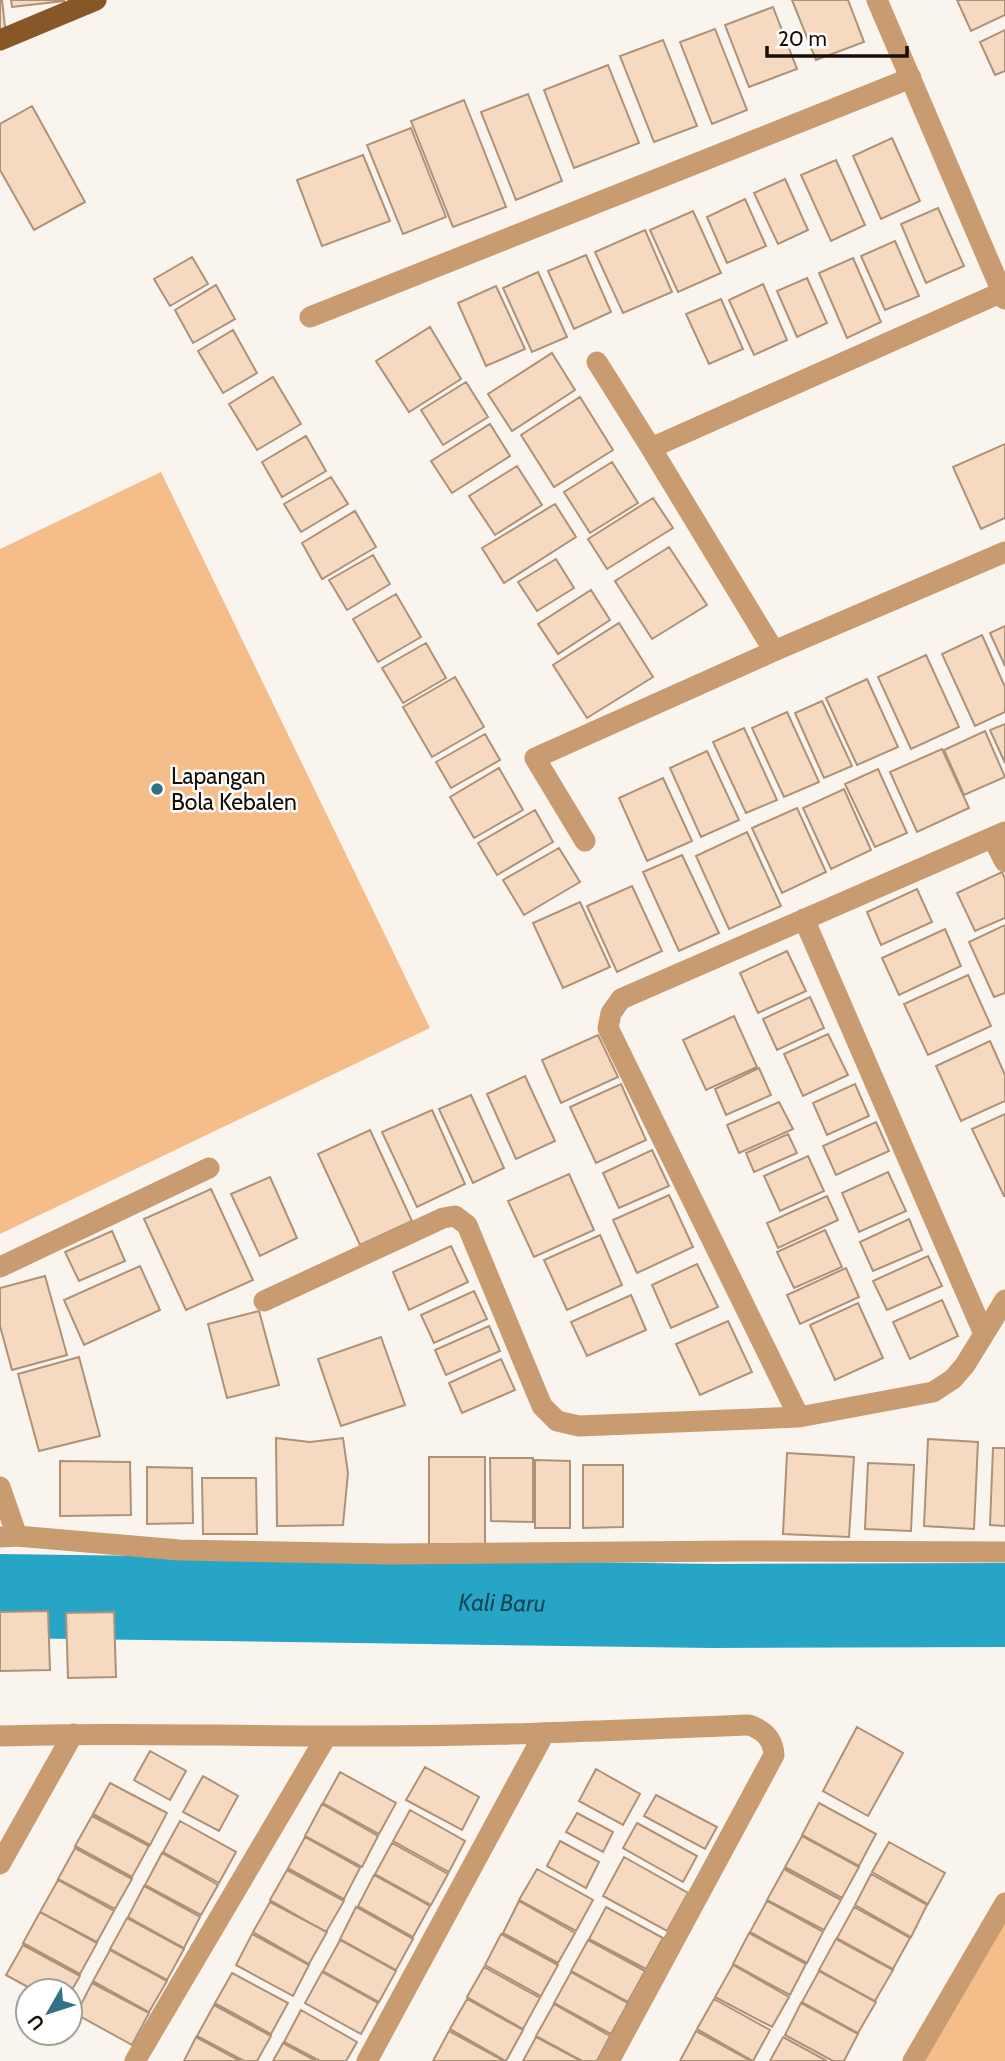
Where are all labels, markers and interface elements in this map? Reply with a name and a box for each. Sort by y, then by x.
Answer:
scale bar [767,14,907,58]
text: 20 m [778,26,827,51]
place label: Lapangan Bola Kebalen [171,762,297,816]
marker: Lapangan Bola Kebalen [149,781,165,797]
water label: Kali Baru [458,1587,546,1618]
north arrow [14,1977,84,2047]
text: U [23,2010,49,2035]

